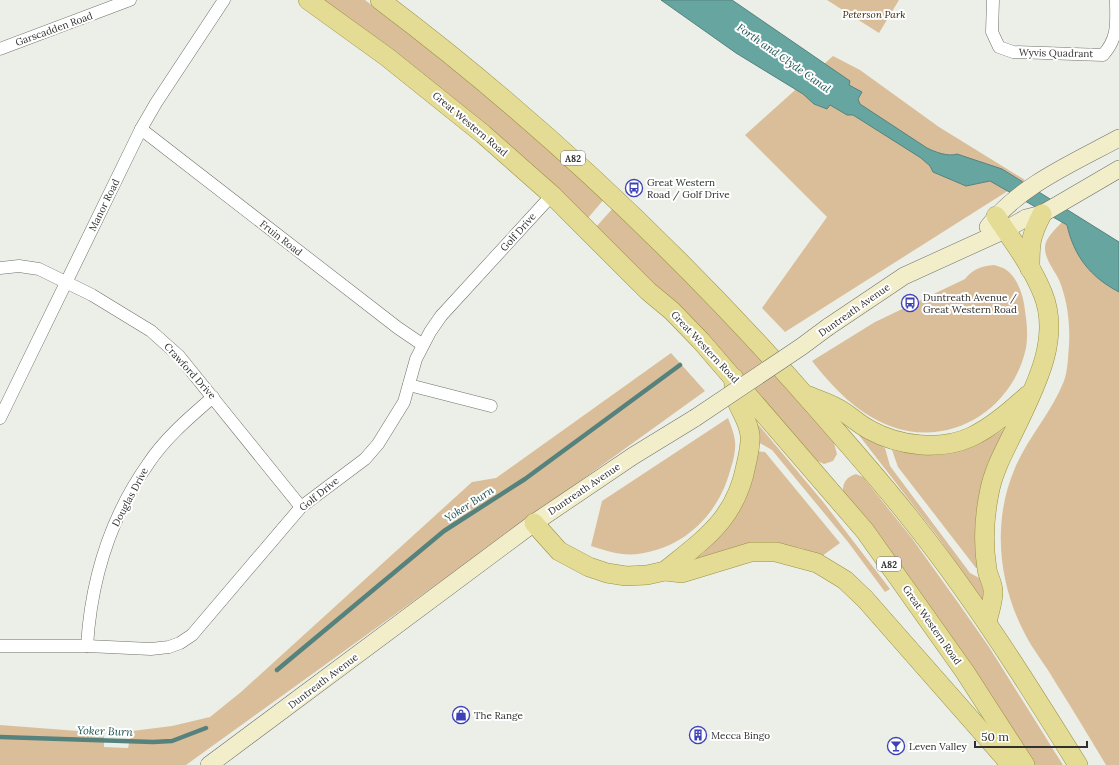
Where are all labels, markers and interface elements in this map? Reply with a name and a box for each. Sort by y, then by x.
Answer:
park label: Peterson Park [843,8,905,21]
street label: Garscadden Road [13,9,95,49]
water label: Forth and Clyde Canal [734,20,834,96]
street label: Wyvis Quadrant [1019,46,1093,60]
street label: Great Western Road [430,89,510,159]
road number: A82 [561,151,585,165]
place label: Great Western Road / Golf Drive [647,176,730,201]
street label: Manor Road [86,177,122,233]
bus stop icon: Great Western Road / Golf Drive [624,178,644,198]
street label: Golf Drive [497,210,539,254]
street label: Fruin Road [257,217,305,259]
street label: Duntreath Avenue [816,280,893,340]
place label: Duntreath Avenue / Great Western Road [923,291,1017,316]
bus stop icon: Duntreath Avenue / Great Western Road [900,293,920,313]
street label: Great Western Road [668,308,742,386]
street label: Crawford Drive [161,340,219,402]
street label: Duntreath Avenue [545,460,623,518]
street label: Douglas Drive [109,465,151,529]
street label: Golf Drive [297,474,342,514]
water label: Yoker Burn [442,483,496,525]
road number: A82 [877,557,901,571]
street label: Great Western Road [900,583,964,667]
street label: Duntreath Avenue [285,650,361,712]
shop icon: The Range [451,705,471,725]
place label: The Range [474,709,523,722]
water label: Yoker Burn [77,723,133,739]
scale bar [975,723,1087,749]
building icon: Mecca Bingo [688,725,708,745]
place label: Mecca Bingo [711,729,770,742]
text: 50 m [981,729,1009,744]
bar icon: Leven Valley [886,736,906,756]
place label: Leven Valley [909,740,968,753]

